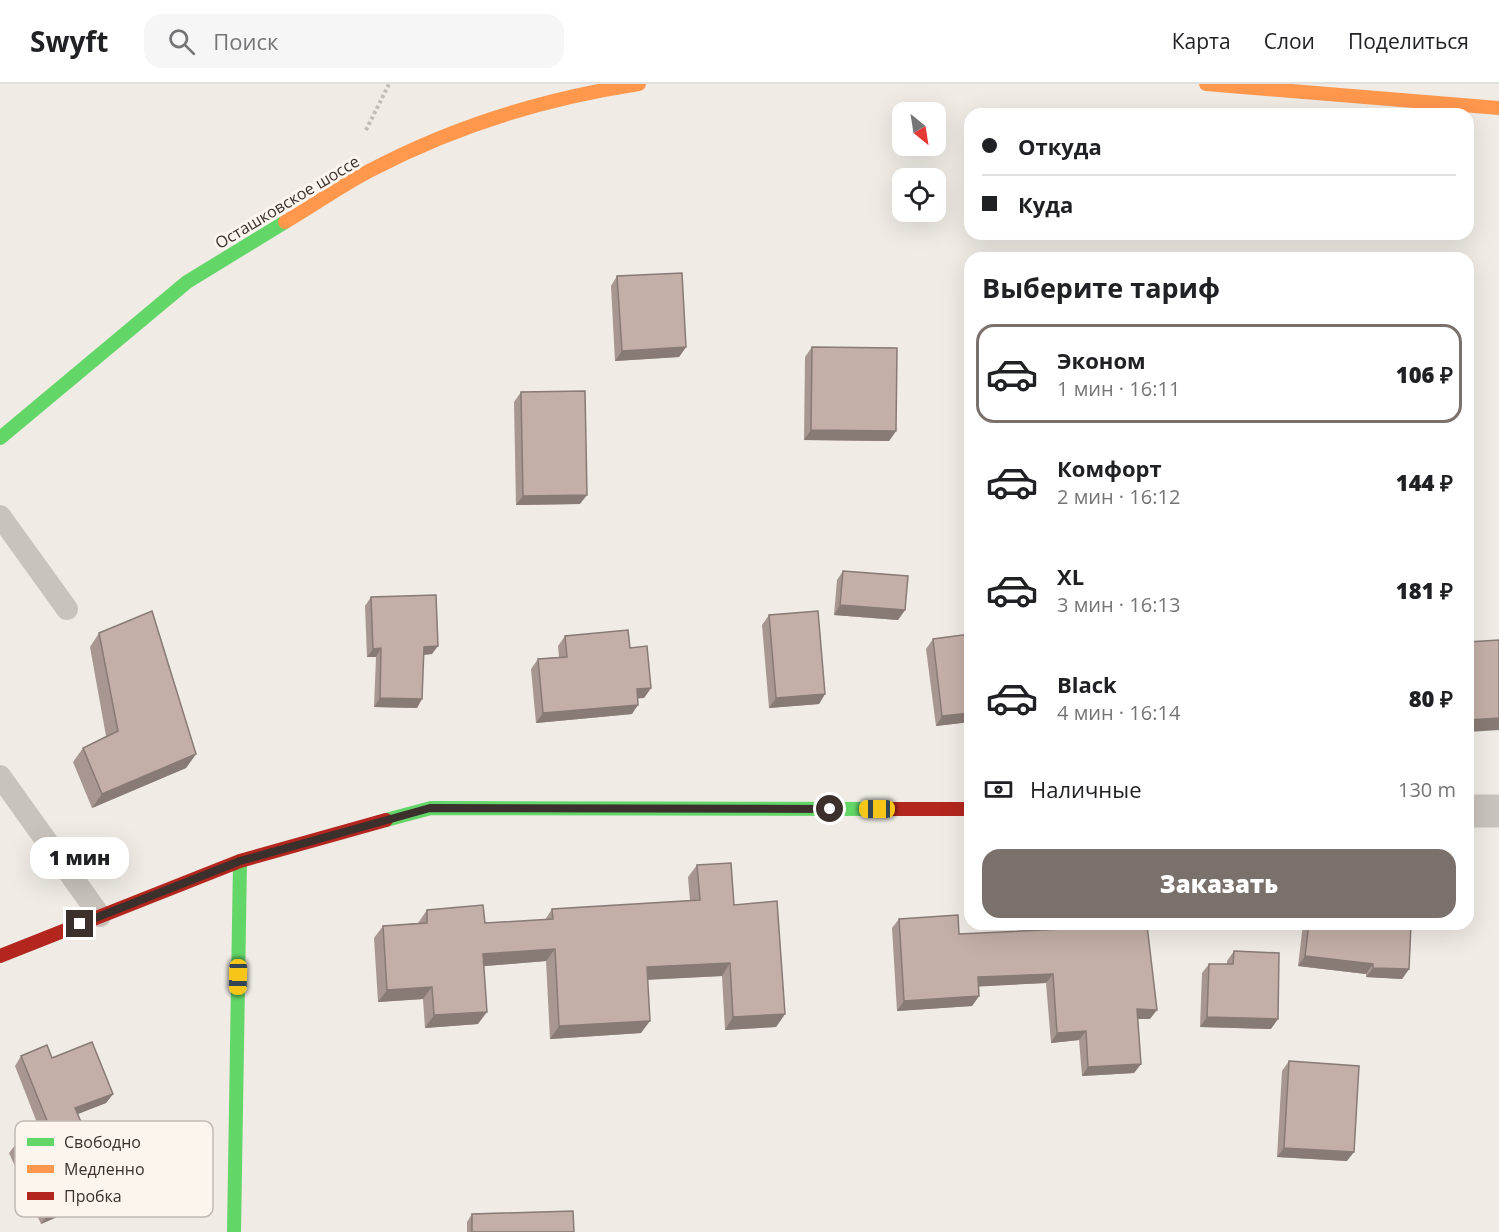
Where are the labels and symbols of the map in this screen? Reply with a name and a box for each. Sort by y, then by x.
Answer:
north arrow [892,102,946,156]
street label: Осташковское шоссе [211,150,363,254]
route start [816,795,843,822]
car [859,800,895,818]
callout: 1 мин [31,837,130,879]
route end [66,910,93,937]
car [229,959,247,995]
legend [15,1121,213,1217]
text: Свободно [64,1131,141,1153]
text: Медленно [64,1158,145,1180]
text: Пробка [64,1185,122,1207]

